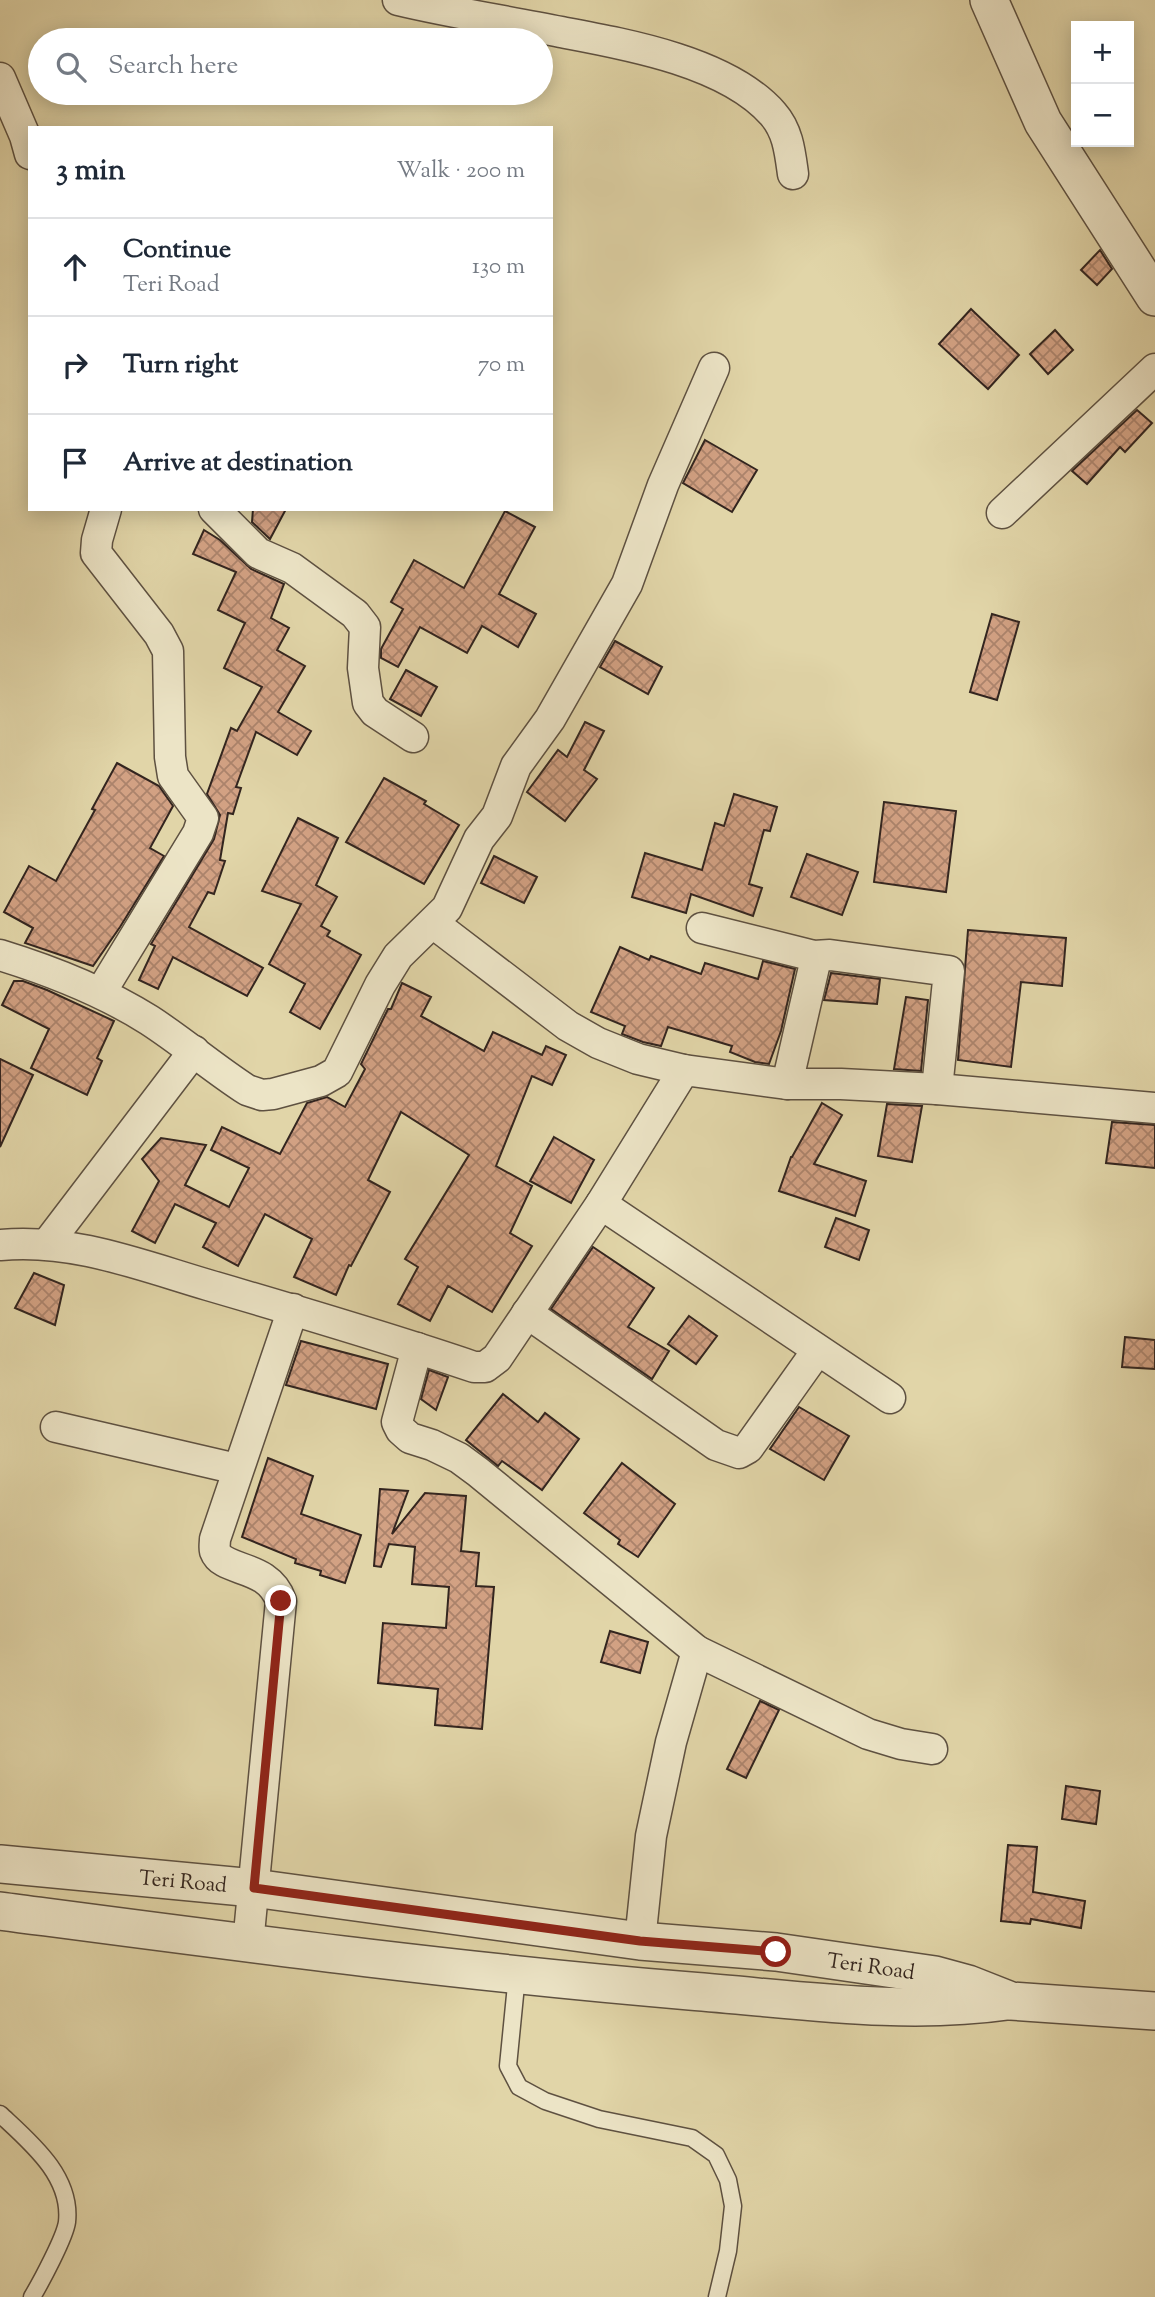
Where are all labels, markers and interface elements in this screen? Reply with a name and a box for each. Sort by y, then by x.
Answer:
map controls [1071,21,1134,147]
button: + [1071,21,1134,84]
search box [28,28,553,105]
icon: search [52,48,90,86]
text: Search here [108,48,238,85]
button: − [1071,84,1134,147]
text: 3 min [56,150,126,193]
text: Walk · 200 m [396,155,525,188]
text: Continue [123,232,231,269]
icon: ahead [56,248,94,286]
text: 130 m [472,251,525,284]
text: Teri Road [123,269,220,302]
icon: right [56,346,94,384]
text: Turn right [123,347,238,384]
text: 70 m [478,349,525,382]
icon: arrive [56,444,94,482]
text: Arrive at destination [123,445,353,482]
route end [265,1585,296,1616]
street label: Teri Road [138,1864,228,1902]
route start [760,1936,791,1967]
street label: Teri Road [825,1947,917,1989]

